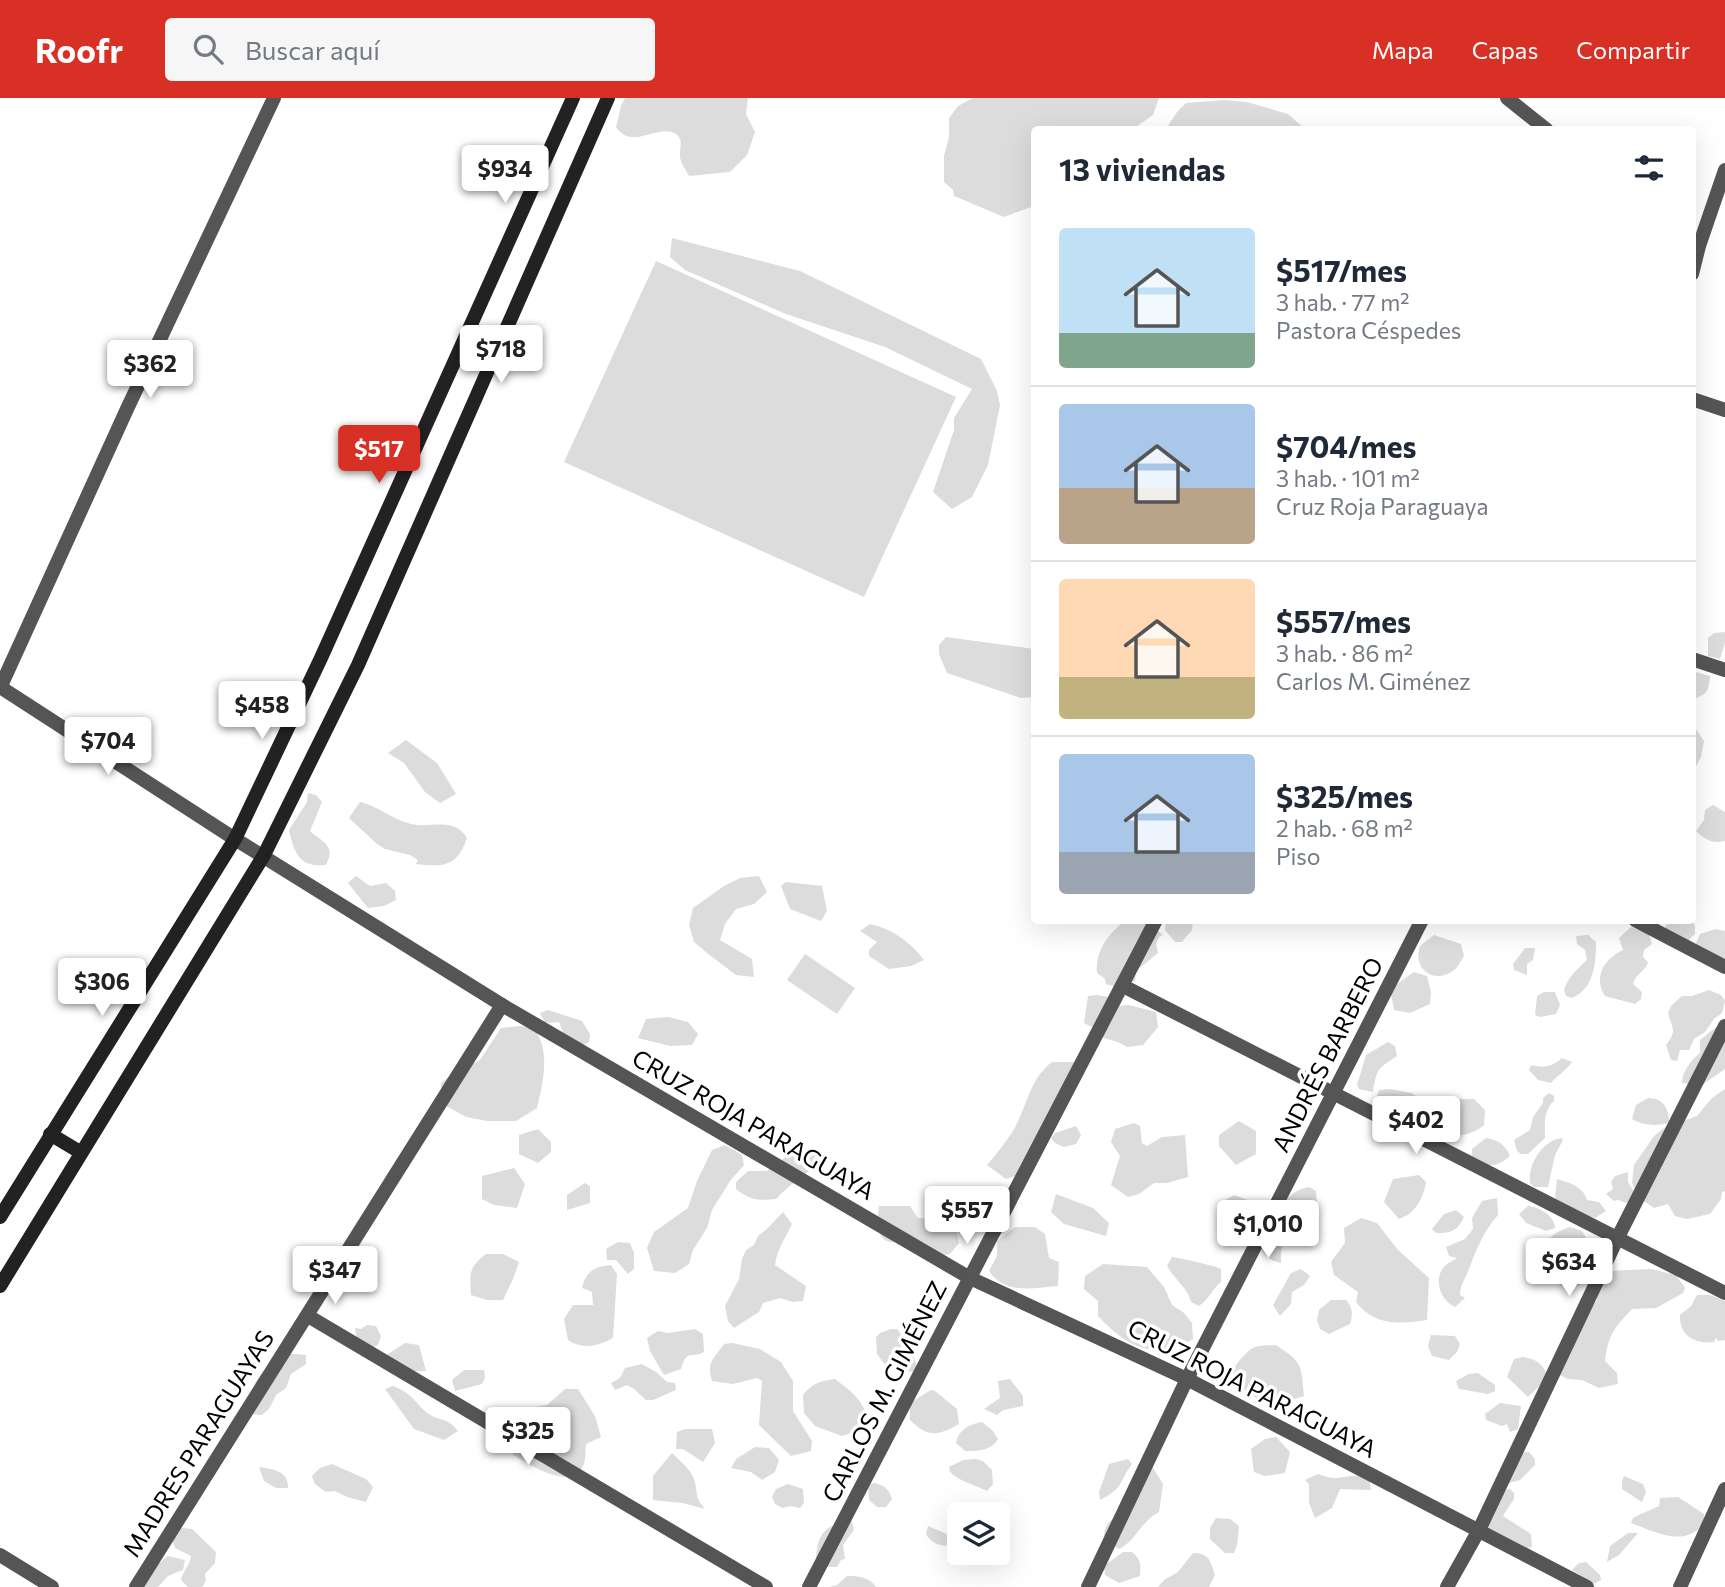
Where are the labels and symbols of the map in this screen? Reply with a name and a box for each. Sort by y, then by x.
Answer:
pin: $934 [464,146,546,205]
pin: $718 [460,326,542,385]
pin: $362 [109,341,191,400]
pin: $517 [338,426,420,485]
pin: $458 [221,682,303,741]
pin: $704 [67,718,149,777]
street label: ANDRÉS BARBERO [1265,952,1388,1156]
pin: $306 [61,958,143,1018]
street label: CRUZ ROJA PARAGUAYA [627,1042,880,1205]
pin: $402 [1375,1096,1457,1156]
pin: $557 [926,1186,1008,1246]
pin: $1,010 [1211,1200,1325,1260]
pin: $634 [1528,1238,1610,1298]
pin: $347 [294,1246,376,1306]
street label: CARLOS M. GIMÉNEZ [815,1276,952,1507]
street label: CRUZ ROJA PARAGUAYA [1124,1312,1382,1463]
street label: MADRES PARAGUAYAS [116,1325,279,1562]
pin: $325 [487,1408,569,1467]

